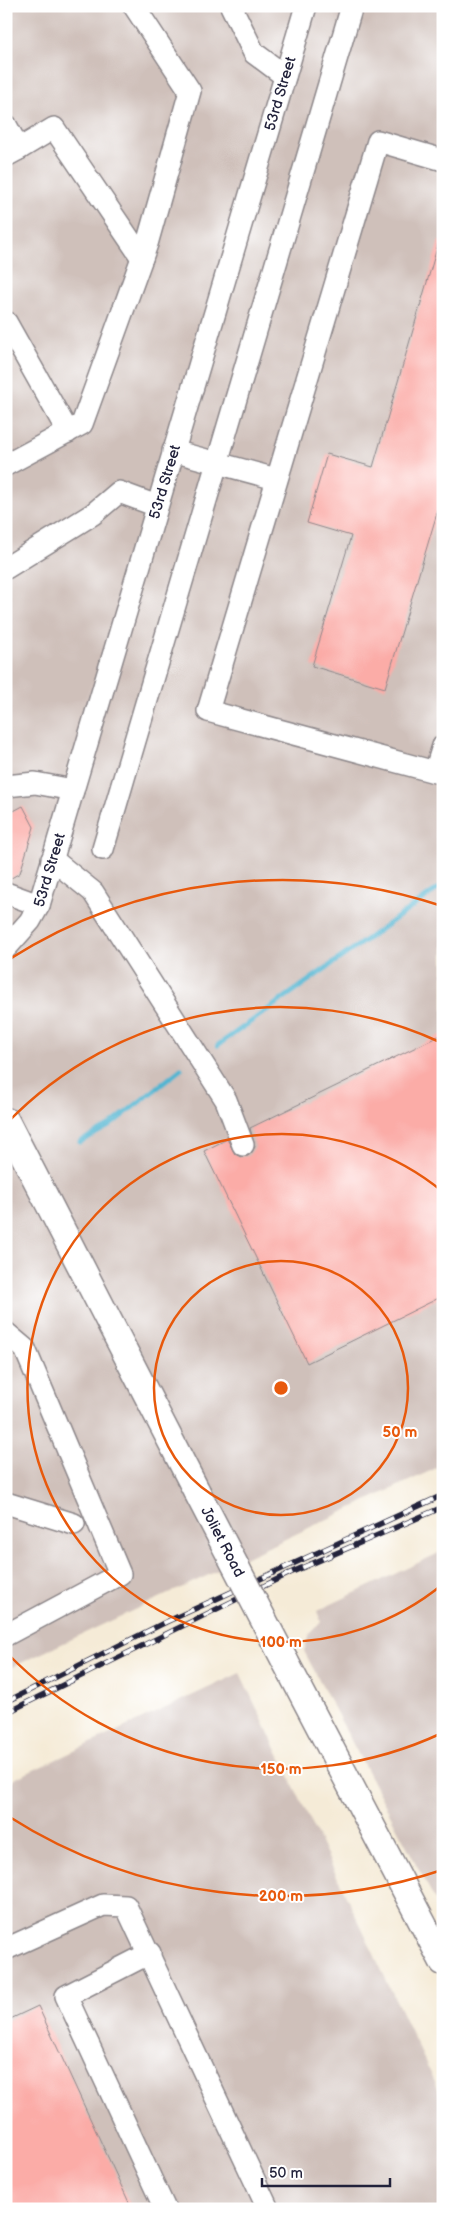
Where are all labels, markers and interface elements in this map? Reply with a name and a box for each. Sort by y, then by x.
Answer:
street label: 53rd Street [260,54,301,133]
street label: 53rd Street [145,442,185,521]
street label: 53rd Street [30,830,70,910]
centre of rings [272,1379,290,1397]
text: 50 m [383,1423,418,1442]
street label: Joliet Road [196,1503,249,1580]
text: 100 m [260,1633,302,1652]
text: 150 m [260,1760,302,1779]
text: 200 m [259,1887,303,1906]
scale bar [262,2155,389,2187]
text: 50 m [269,2164,303,2183]

